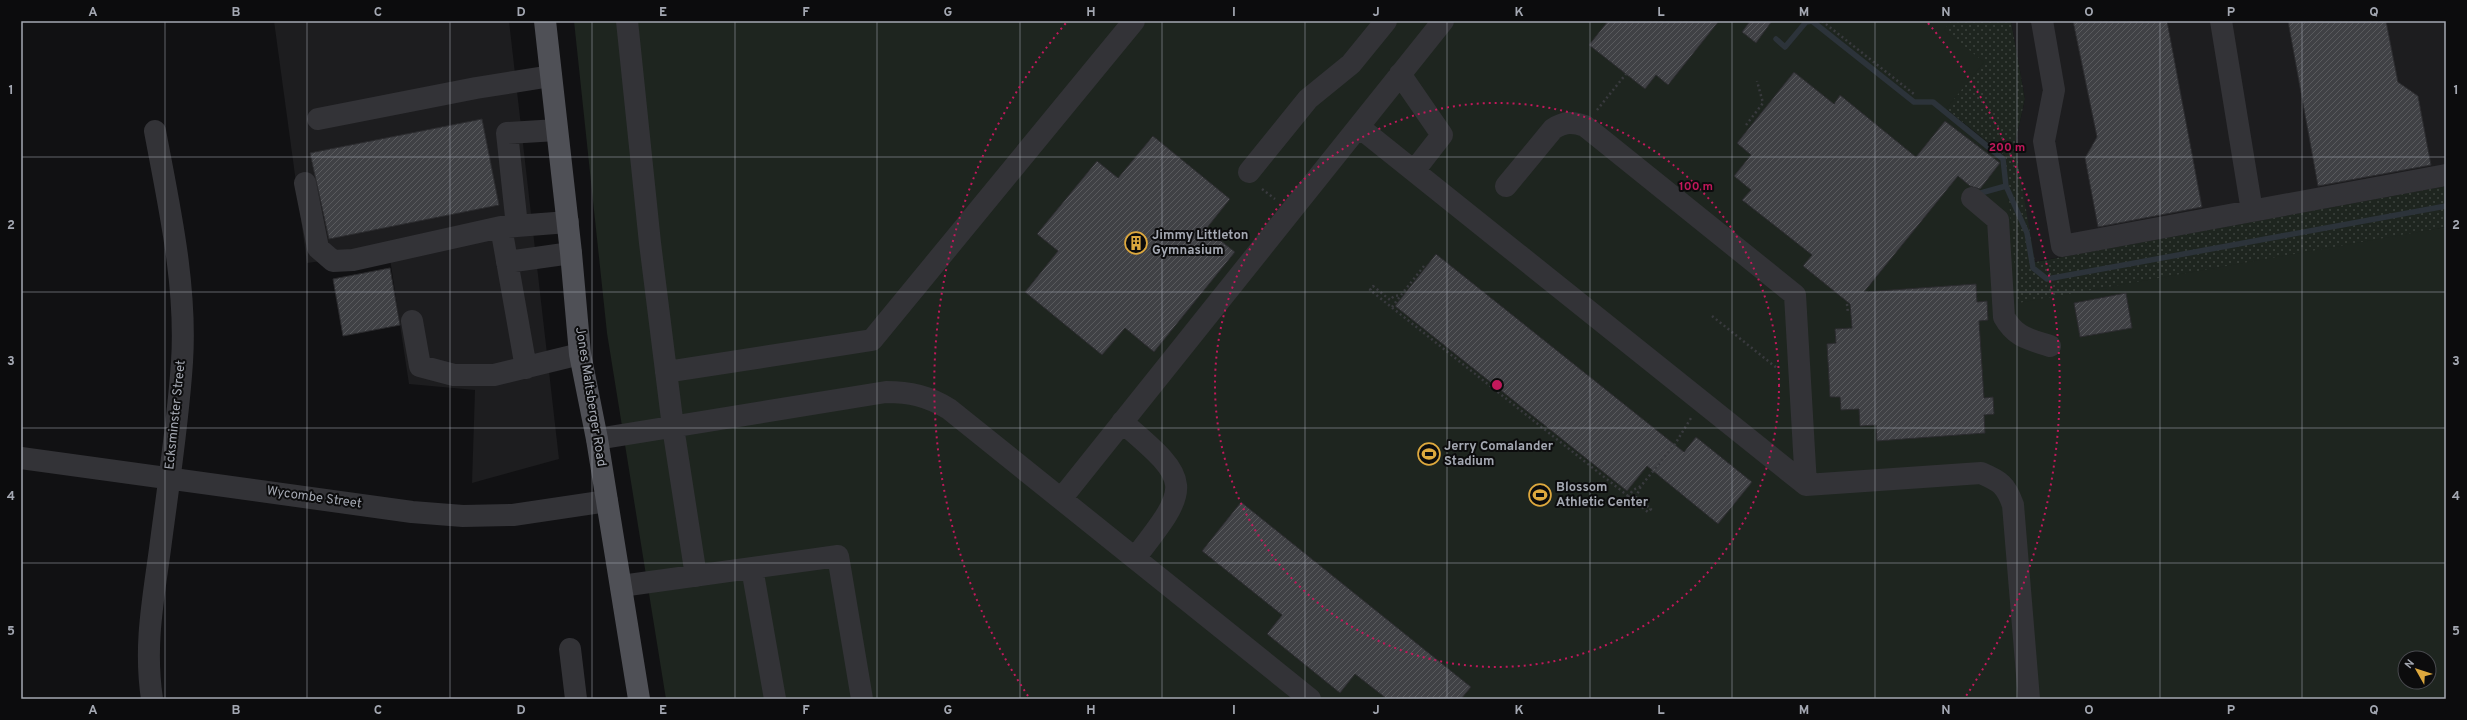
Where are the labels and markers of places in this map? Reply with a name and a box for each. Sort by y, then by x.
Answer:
place label: Jimmy Littleton Gymnasium [1152,228,1248,259]
building icon: Jimmy Littleton Gymnasium [1123,230,1149,256]
centre of rings [1490,378,1504,392]
place label: Jerry Comalander Stadium [1444,439,1554,470]
sports icon: Jerry Comalander Stadium [1416,441,1442,467]
place label: Blossom Athletic Center [1556,480,1649,511]
sports icon: Blossom Athletic Center [1527,482,1553,508]

